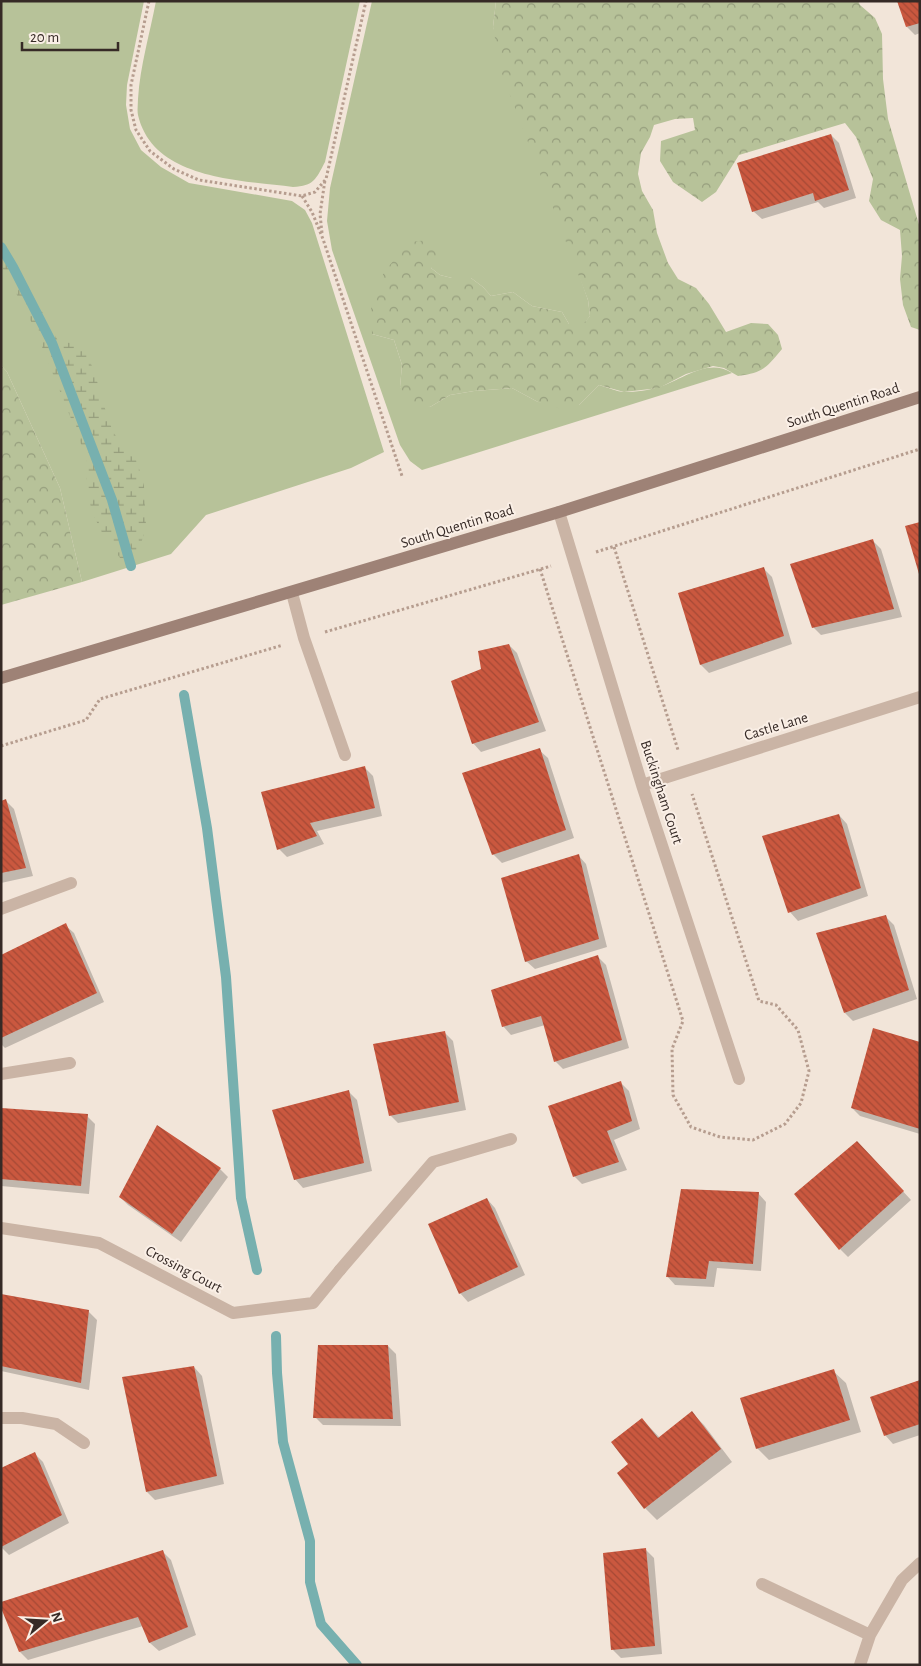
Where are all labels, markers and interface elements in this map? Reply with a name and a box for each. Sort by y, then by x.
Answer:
scale bar [22,20,119,52]
text: 20 m [30,30,59,45]
street label: South Quentin Road [785,380,901,431]
street label: South Quentin Road [399,502,516,551]
street label: Castle Lane [742,710,810,743]
street label: Buckingham Court [638,738,685,846]
street label: Crossing Court [143,1243,225,1296]
north arrow [20,1596,70,1646]
text: N [48,1610,65,1624]

